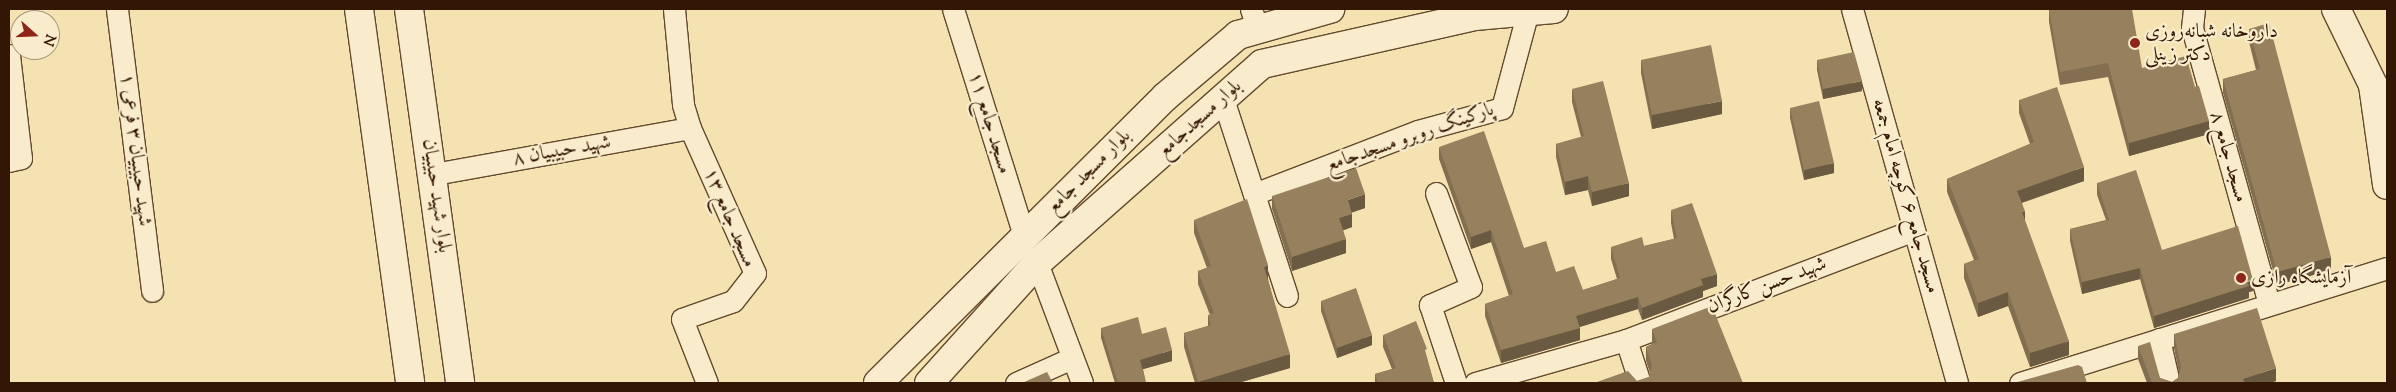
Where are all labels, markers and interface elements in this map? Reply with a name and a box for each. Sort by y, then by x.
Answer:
north arrow [10,10,60,60]
place label: داروخانه شبانه‌روزی دکتر زینلی [2145,20,2278,67]
text: N [37,31,59,48]
marker: داروخانه شبانه‌روزی دکتر زینلی [2129,37,2141,49]
street label: مسجد جامع ۱۱ [962,69,1016,177]
street label: شهید حبیبیان ۳ فرعی ۱ [114,72,156,228]
street label: بلوار مسجدجامع [1153,75,1247,163]
street label: مسجد جامع ۶ کوچه امام جمعه [1866,96,1944,296]
street label: پارکینگ روبرو مسجدجامع [1323,98,1497,178]
street label: مسجد جامع ۸ [2204,109,2252,205]
street label: بلوار مسجد جامع [1042,125,1136,219]
street label: شهید حبیبیان ۸ [511,131,613,171]
street label: بلوار شهید حبیبیان [416,137,456,255]
street label: مسجد جامع ۱۳ [697,165,761,271]
street label: شهید حسن کارگران [1704,252,1830,320]
place label: آزمایشگاه رازی [2251,266,2351,290]
marker: آزمایشگاه رازی [2235,272,2247,284]

